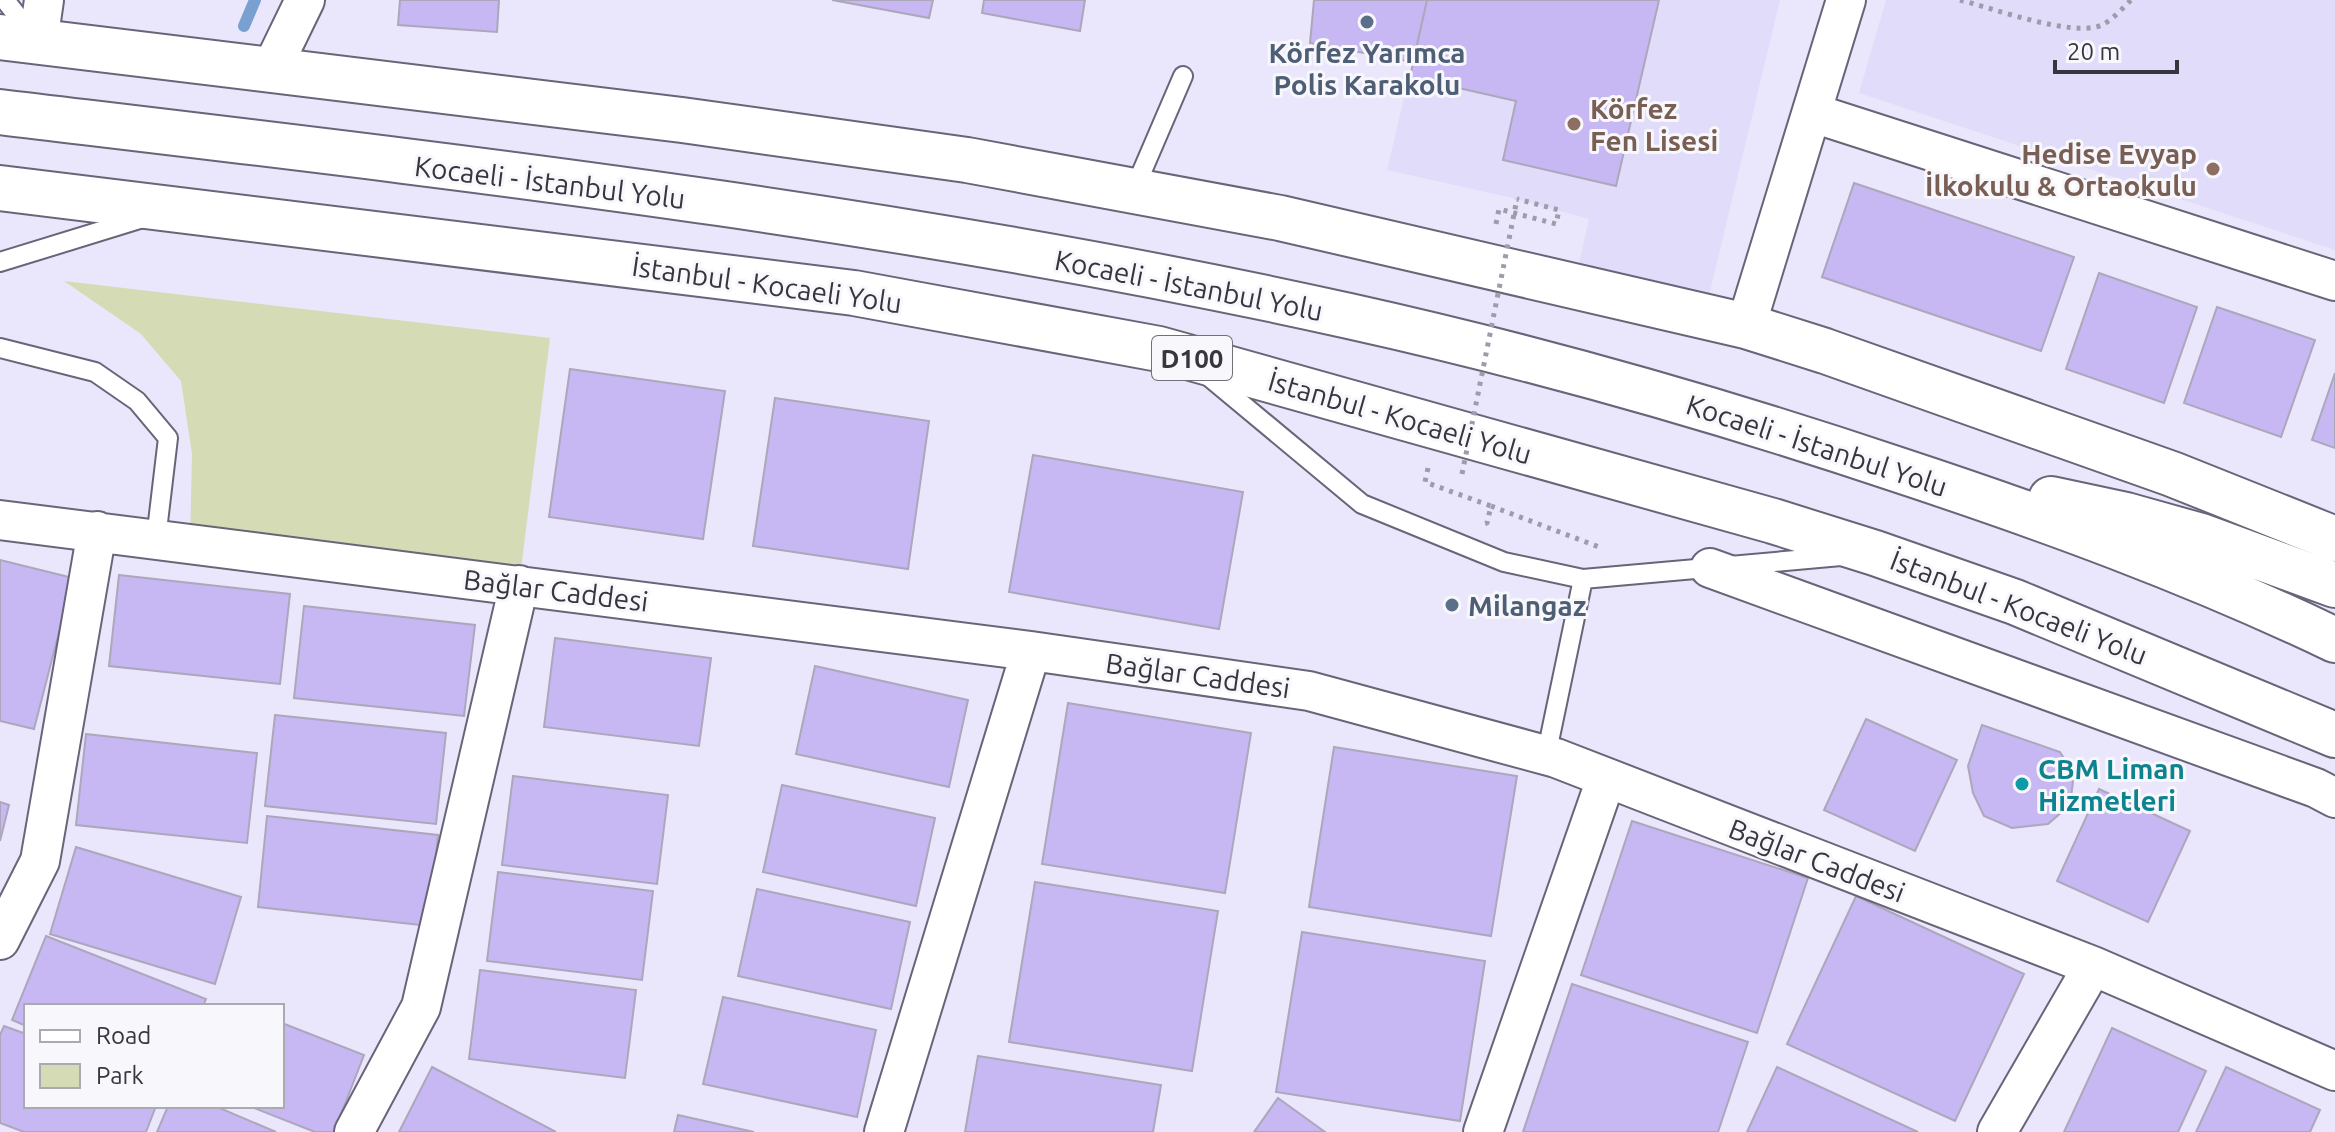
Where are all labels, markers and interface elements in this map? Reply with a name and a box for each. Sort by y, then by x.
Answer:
marker: Körfez Yarımca Polis Karakolu [1358,13,1376,31]
scale bar [2055,24,2177,74]
place label: Körfez Yarımca Polis Karakolu [1268,37,1466,100]
text: 20 m [2067,38,2120,65]
place label: Körfez Fen Lisesi [1590,93,1718,156]
marker: Körfez Fen Lisesi [1565,115,1583,133]
place label: Hedise Evyap İlkokulu & Ortaokulu [1925,138,2197,201]
street label: Kocaeli - İstanbul Yolu [413,150,687,214]
marker: Hedise Evyap İlkokulu & Ortaokulu [2204,160,2222,178]
street label: Kocaeli - İstanbul Yolu [1052,244,1326,326]
street label: İstanbul - Kocaeli Yolu [630,250,904,318]
road number: D100 [1152,336,1232,380]
street label: İstanbul - Kocaeli Yolu [1265,365,1535,469]
street label: Kocaeli - İstanbul Yolu [1683,388,1951,502]
street label: İstanbul - Kocaeli Yolu [1886,544,2152,670]
street label: Bağlar Caddesi [462,563,650,617]
place label: Milangaz [1468,590,1587,621]
marker: Milangaz [1443,596,1461,614]
street label: Bağlar Caddesi [1104,647,1292,703]
place label: CBM Liman Hizmetleri [2038,753,2185,816]
marker: CBM Liman Hizmetleri [2013,775,2031,793]
street label: Bağlar Caddesi [1725,812,1909,908]
legend [24,1004,284,1108]
text: Road [96,1022,151,1049]
text: Park [96,1062,144,1089]

